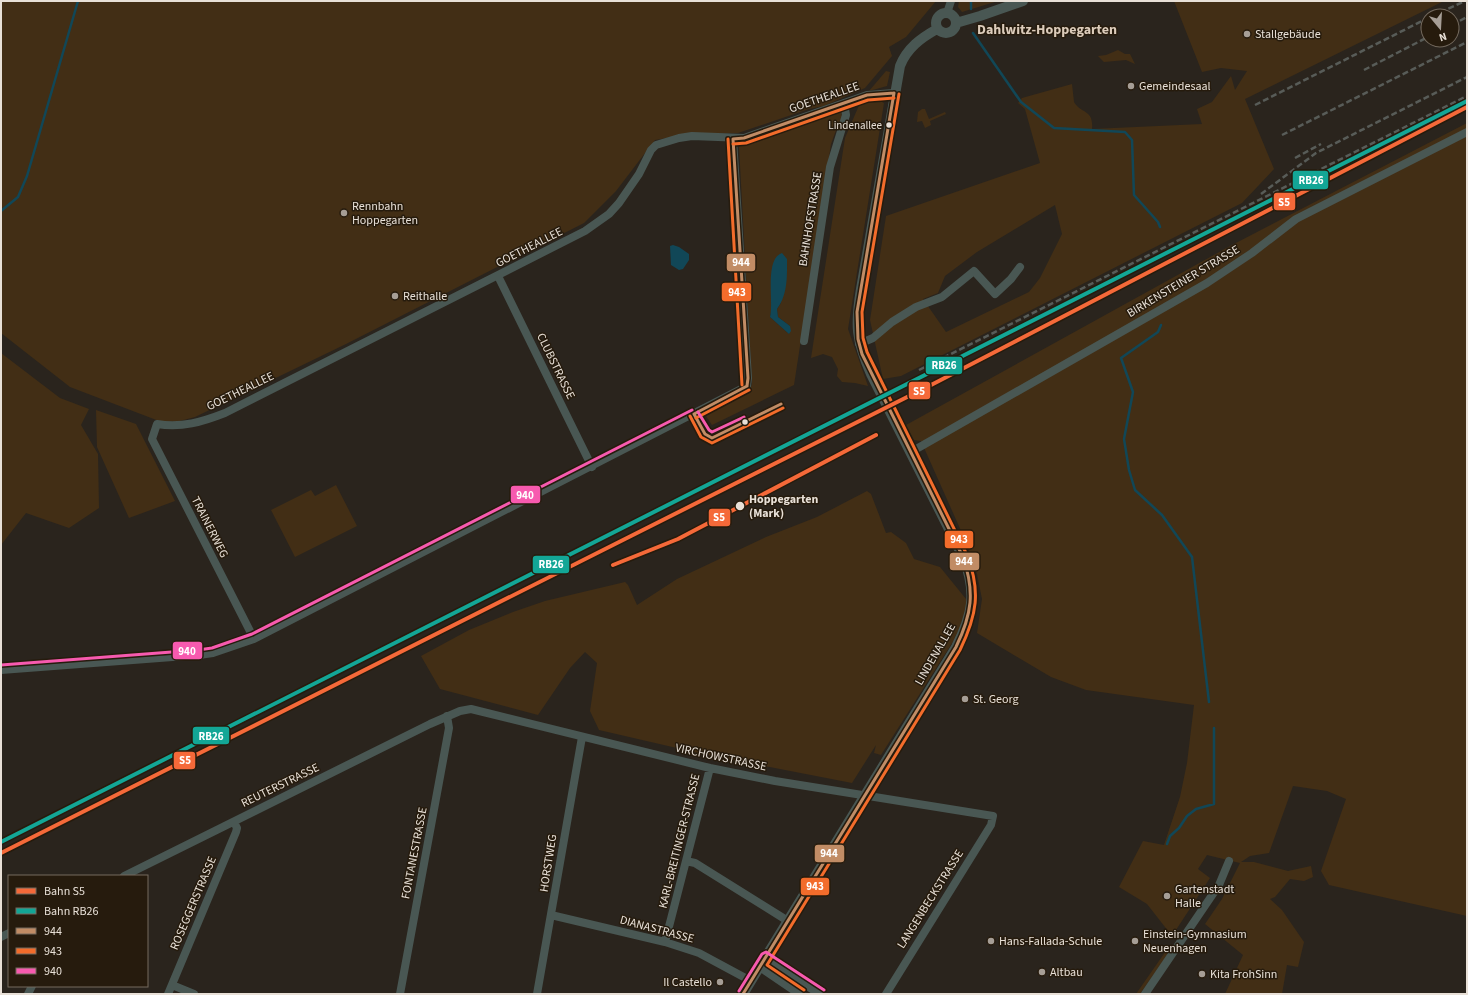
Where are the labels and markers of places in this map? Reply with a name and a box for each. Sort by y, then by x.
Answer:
place label: Stallgebäude [1255,26,1321,43]
marker: Stallgebäude [1242,29,1252,39]
place label: Gemeindesaal [1139,78,1211,95]
marker: Gemeindesaal [1126,81,1136,91]
place label: Lindenallee [828,118,883,133]
marker: Lindenallee [884,120,894,130]
place label: Rennbahn Hoppegarten [352,198,418,229]
marker: Rennbahn Hoppegarten [339,208,349,218]
place label: Reithalle [403,288,447,305]
marker: Reithalle [390,291,400,301]
unlabelled marker [740,417,750,427]
place label: Hoppegarten (Mark) [749,491,818,522]
marker: Hoppegarten (Mark) [734,500,746,512]
place label: St. Georg [973,691,1019,708]
marker: St. Georg [960,694,970,704]
place label: Gartenstadt Halle [1175,881,1234,912]
marker: Gartenstadt Halle [1162,891,1172,901]
place label: Einstein-Gymnasium Neuenhagen [1143,926,1247,957]
place label: Hans-Fallada-Schule [999,933,1102,950]
marker: Hans-Fallada-Schule [986,936,996,946]
marker: Einstein-Gymnasium Neuenhagen [1130,936,1140,946]
place label: Altbau [1050,964,1083,981]
place label: Kita FrohSinn [1210,966,1277,983]
marker: Altbau [1037,967,1047,977]
marker: Kita FrohSinn [1197,969,1207,979]
place label: Il Castello [663,974,712,991]
marker: Il Castello [715,977,725,987]

